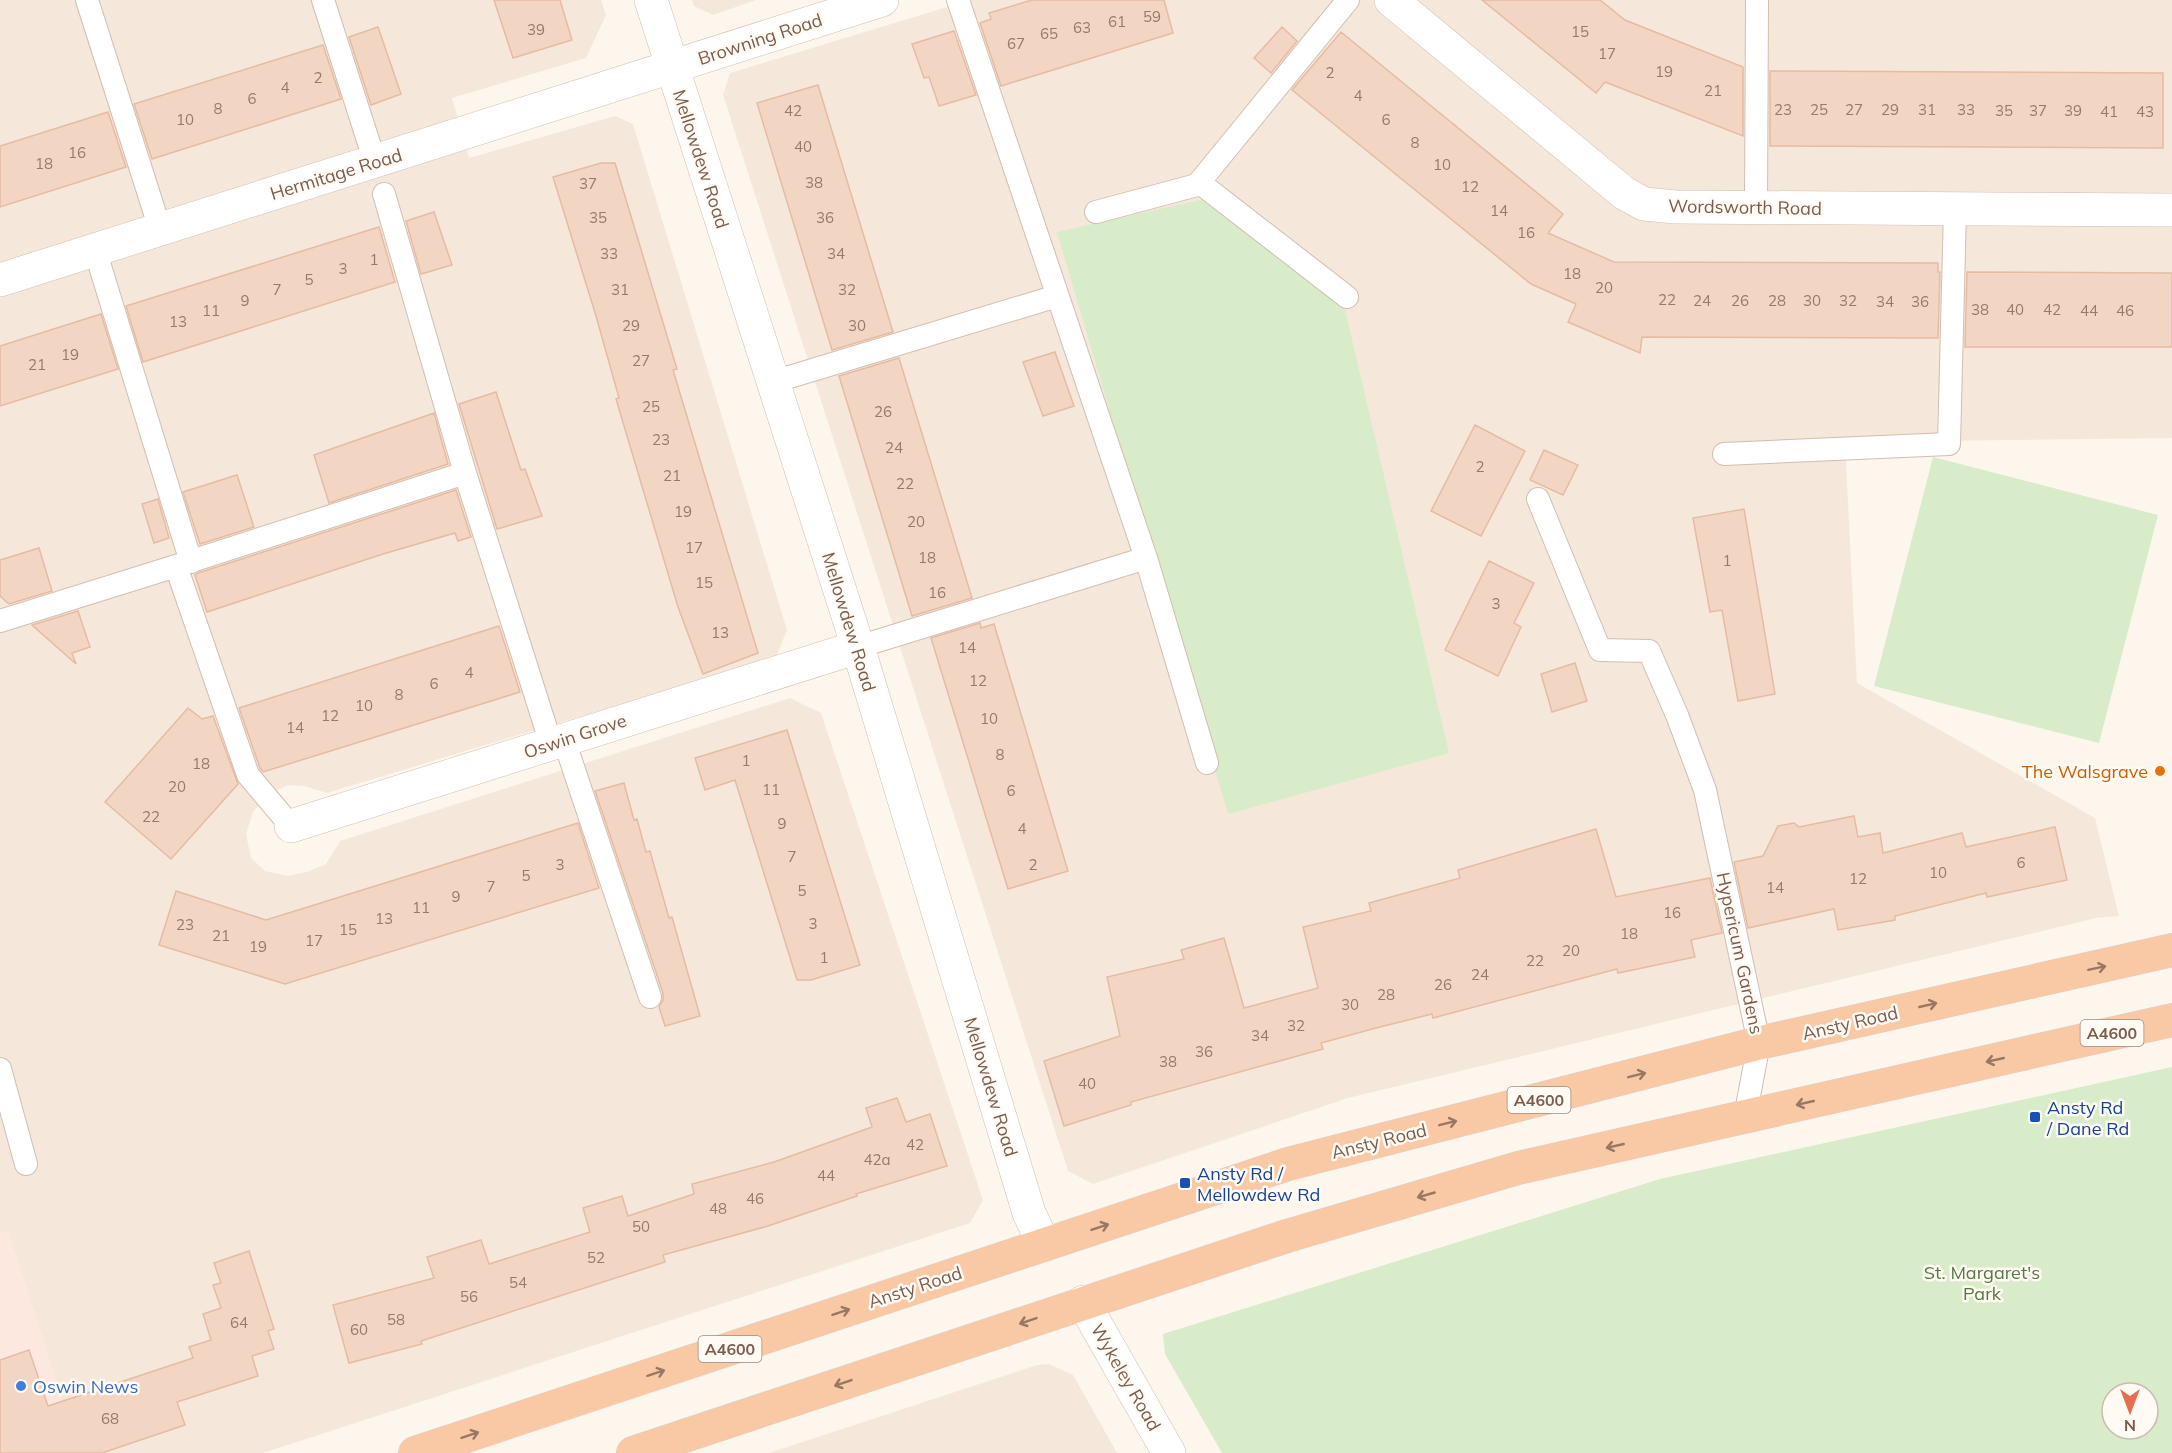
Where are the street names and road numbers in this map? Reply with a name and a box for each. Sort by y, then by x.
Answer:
street label: Browning Road [695,8,825,70]
street label: Mellowdew Road [668,87,734,231]
street label: Hermitage Road [267,143,405,205]
street label: Wordsworth Road [1668,194,1822,220]
street label: Mellowdew Road [817,550,881,694]
street label: Oswin Grove [521,709,629,763]
street label: Hypericum Gardens [1712,870,1768,1036]
street label: Ansty Road [1800,1001,1900,1045]
street label: Mellowdew Road [959,1015,1023,1159]
road number: A4600 [2080,1020,2144,1046]
road number: A4600 [1508,1087,1570,1113]
street label: Ansty Road [1329,1118,1429,1164]
street label: Ansty Road [865,1261,965,1313]
street label: Wykeley Road [1086,1319,1166,1435]
road number: A4600 [698,1336,762,1362]

